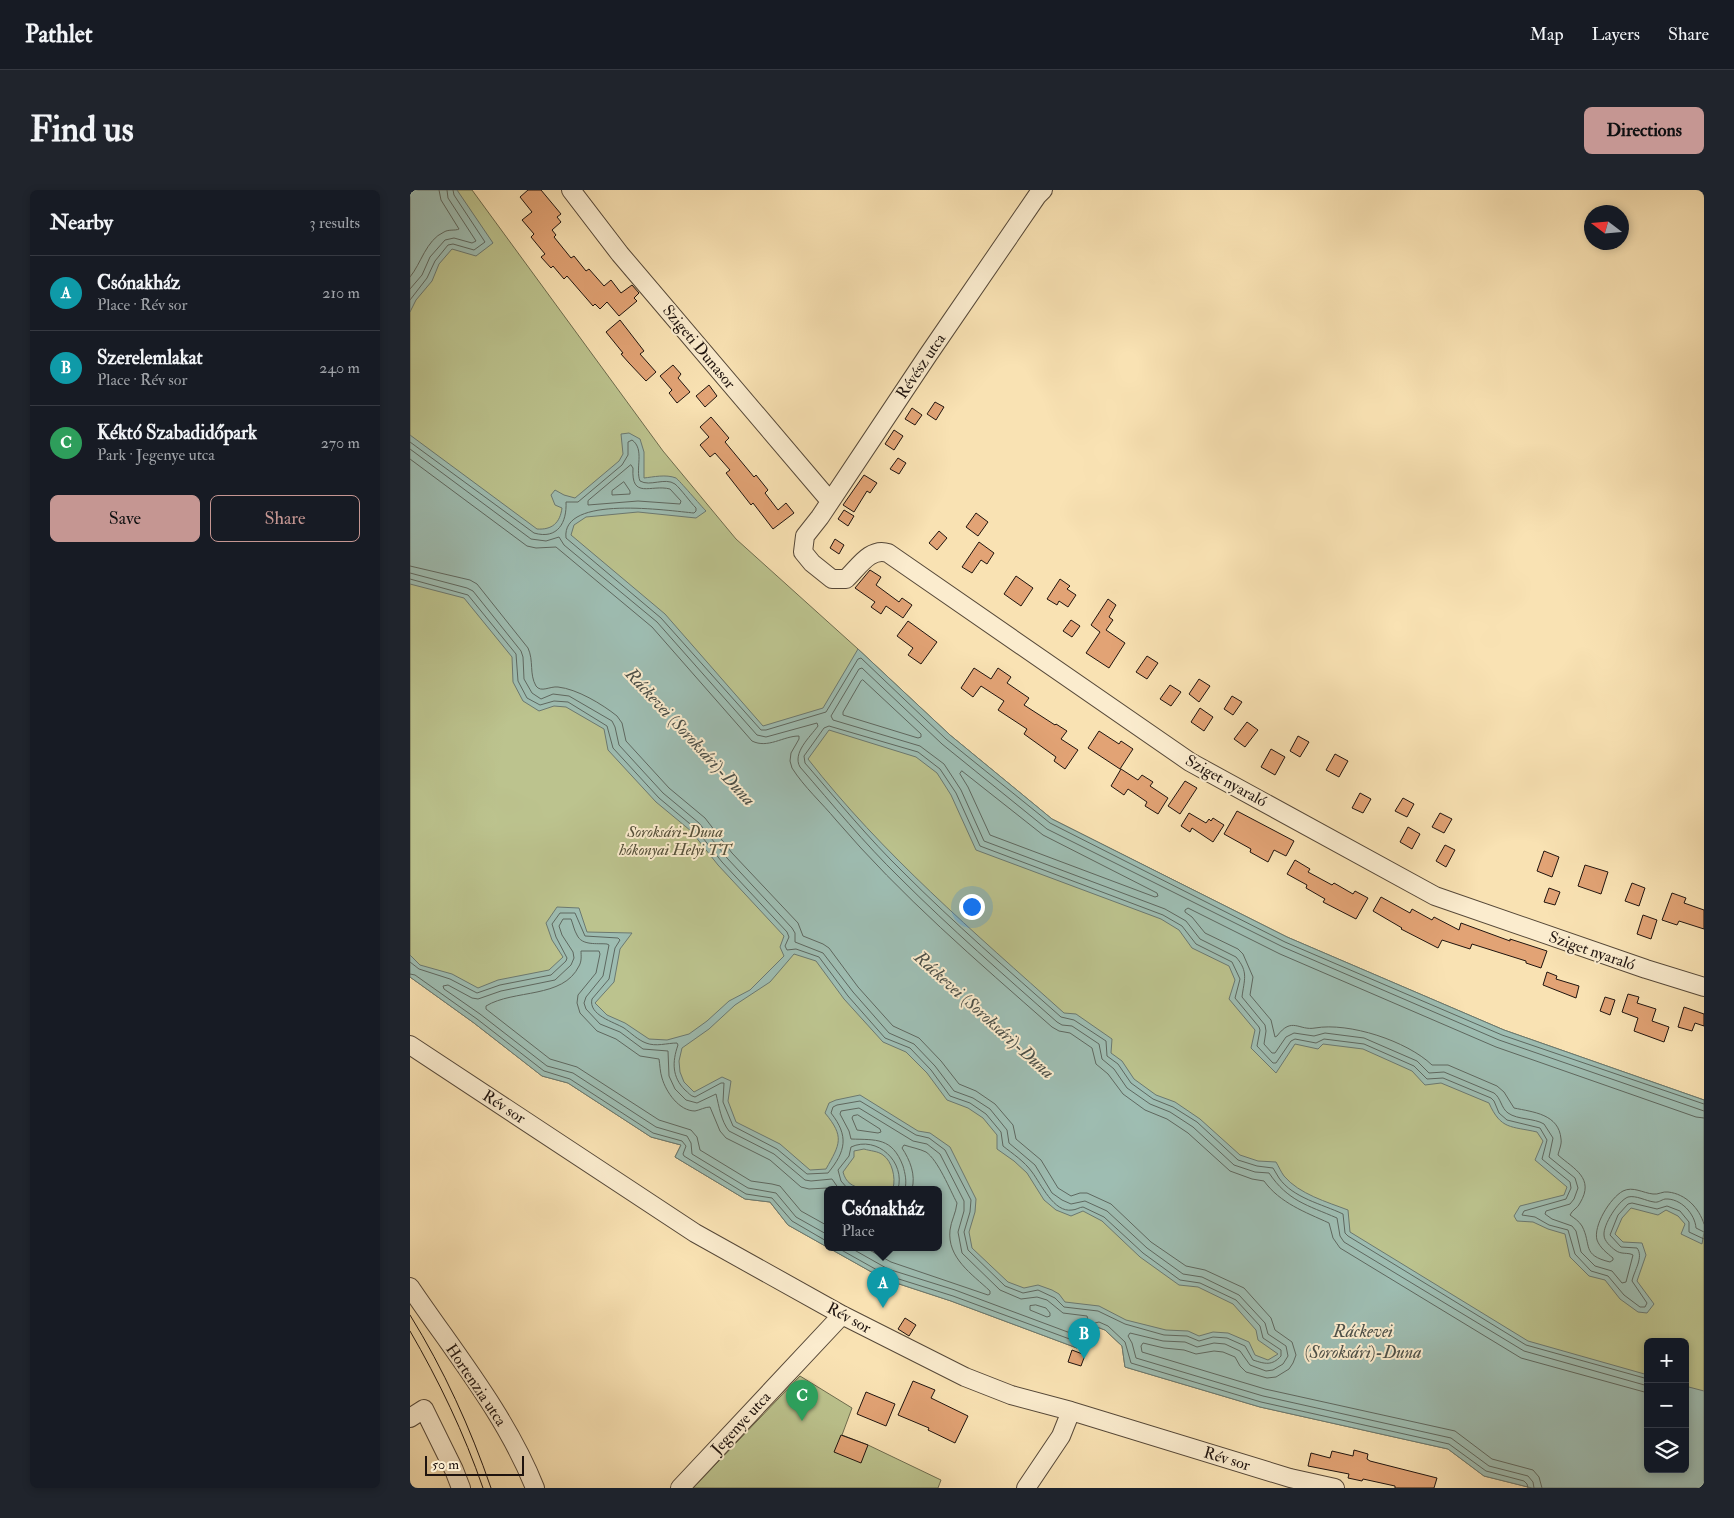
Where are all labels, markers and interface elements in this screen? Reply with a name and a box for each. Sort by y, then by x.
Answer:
text: Pathlet [25,19,93,50]
text: Map [1530,23,1564,46]
text: Layers [1592,23,1640,46]
text: Share [1668,23,1709,46]
button: Directions [1584,107,1704,154]
text: Find us [30,108,134,152]
north arrow [1584,205,1629,250]
text: Nearby [50,209,113,236]
text: 3 results [309,213,360,233]
text: Csónakház [97,271,180,295]
text: A [61,283,71,303]
text: 210 m [322,283,360,303]
text: Place · Rév sor [97,295,187,315]
street label: Szigeti Dunasor [658,301,740,393]
street label: Révész utca [892,329,950,402]
text: Szerelemlakat [97,346,203,370]
text: B [61,358,71,378]
text: 240 m [319,358,360,378]
text: Place · Rév sor [97,370,187,390]
text: Kéktó Szabadidőpark [97,421,257,445]
text: C [60,433,72,453]
text: 270 m [321,433,360,453]
text: Park · Jegenye utca [97,445,215,465]
button: Save [50,495,200,542]
button: Share [210,495,360,542]
water label: Ráckevei (Soroksári)-Duna [619,662,760,811]
street label: Sziget nyaraló [1182,750,1270,812]
park label: Soroksári-Duna hókonyai Helyi TT [618,822,734,860]
your location [959,894,985,920]
street label: Sziget nyaraló [1546,927,1638,975]
water label: Ráckevei (Soroksári)-Duna [908,945,1059,1084]
street label: Rév sor [479,1086,529,1128]
popup [824,1186,942,1251]
text: Csónakház [841,1197,925,1221]
text: Place [841,1221,875,1241]
pin: A [867,1267,899,1308]
street label: Rév sor [823,1298,875,1338]
pin: B [1068,1318,1100,1359]
water label: Ráckevei (Soroksári)-Duna [1305,1320,1422,1364]
map controls [1644,1338,1689,1473]
button: + [1644,1338,1689,1383]
street label: Hortenzia utca [441,1340,511,1430]
pin: C [786,1380,818,1421]
button: − [1644,1383,1689,1428]
street label: Jegenye utca [706,1387,776,1460]
button: layers [1644,1428,1689,1473]
street label: Rév sor [1201,1443,1253,1476]
scale bar [425,1453,524,1476]
text: 50 m [432,1456,459,1473]

